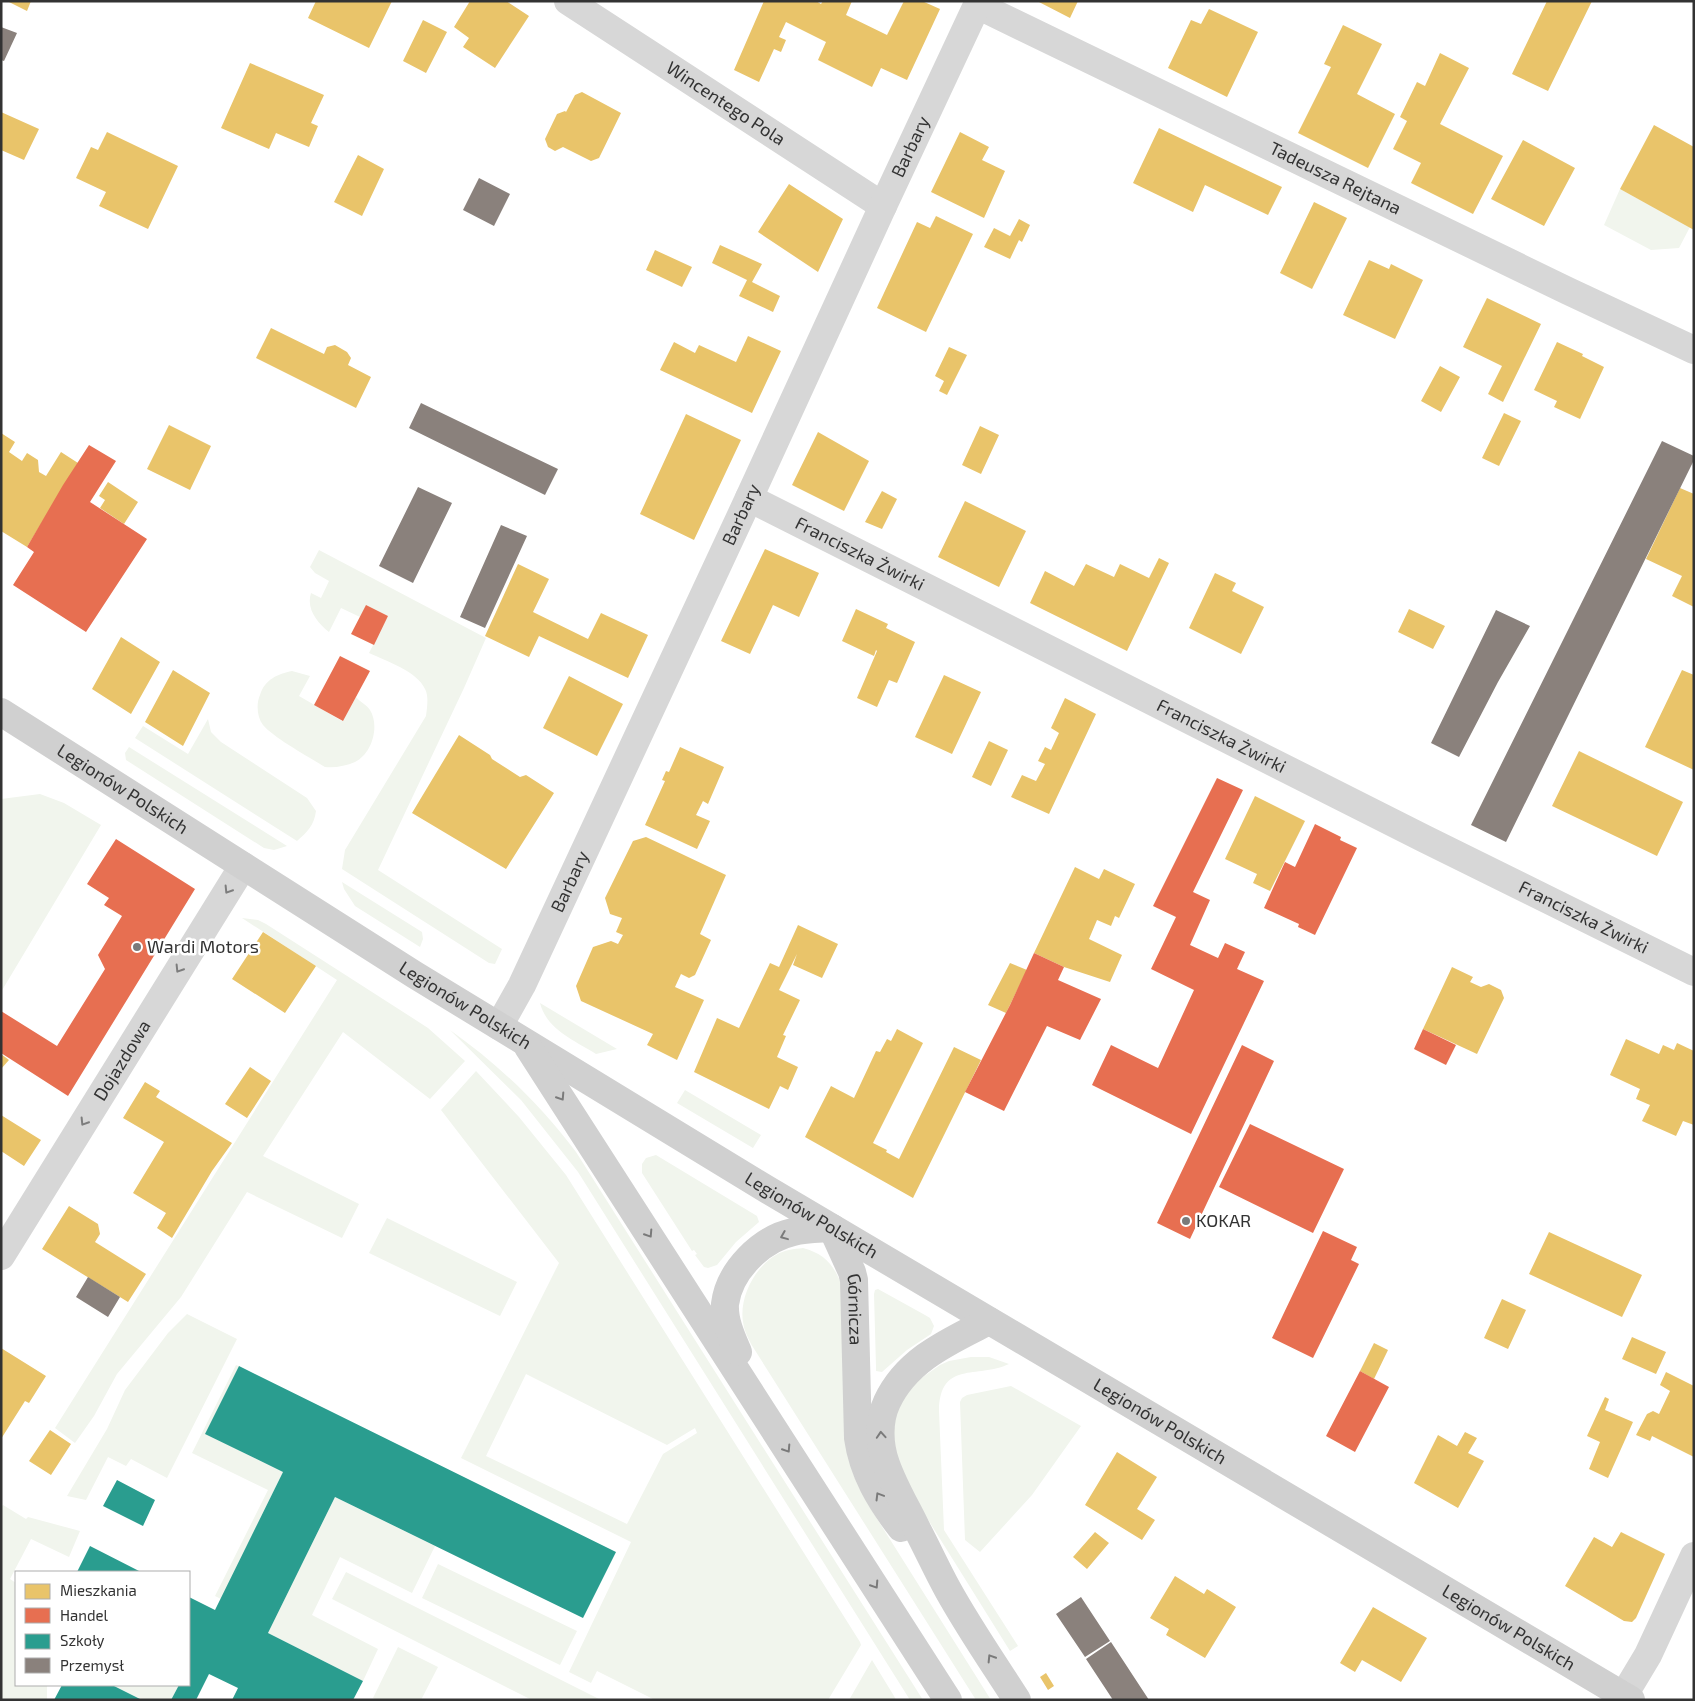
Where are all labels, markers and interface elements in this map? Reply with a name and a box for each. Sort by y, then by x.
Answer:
street label: Wincentego Pola [662,56,790,149]
street label: Barbary [886,112,934,181]
street label: Tadeusza Rejtana [1266,136,1405,219]
street label: Barbary [717,480,764,548]
street label: Franciszka Żwirki [792,511,928,595]
street label: Franciszka Żwirki [1153,694,1290,777]
street label: Legionów Polskich [53,739,193,838]
street label: Barbary [546,847,593,915]
street label: Franciszka Żwirki [1515,875,1652,958]
one-way arrow [225,884,234,893]
place label: Wardi Motors [147,935,259,957]
marker: Wardi Motors [131,941,143,953]
street label: Legionów Polskich [395,956,536,1053]
one-way arrow [175,964,185,973]
street label: Dojazdowa [88,1016,155,1104]
one-way arrow [554,1092,564,1101]
one-way arrow [80,1117,90,1126]
street label: Legionów Polskich [741,1167,882,1263]
place label: KOKAR [1196,1209,1251,1231]
marker: KOKAR [1180,1215,1192,1227]
one-way arrow [643,1228,652,1238]
one-way arrow [780,1229,789,1240]
street label: Górnicza [843,1271,868,1345]
street label: Legionów Polskich [1090,1373,1231,1469]
one-way arrow [876,1431,887,1439]
one-way arrow [781,1443,790,1452]
one-way arrow [875,1492,885,1501]
legend [15,1571,190,1686]
street label: Legionów Polskich [1438,1579,1580,1675]
one-way arrow [869,1580,878,1589]
text: Mieszkania [60,1581,137,1599]
text: Handel [60,1606,109,1624]
text: Szkoły [60,1631,105,1649]
one-way arrow [987,1655,997,1664]
text: Przemysł [60,1656,124,1674]

